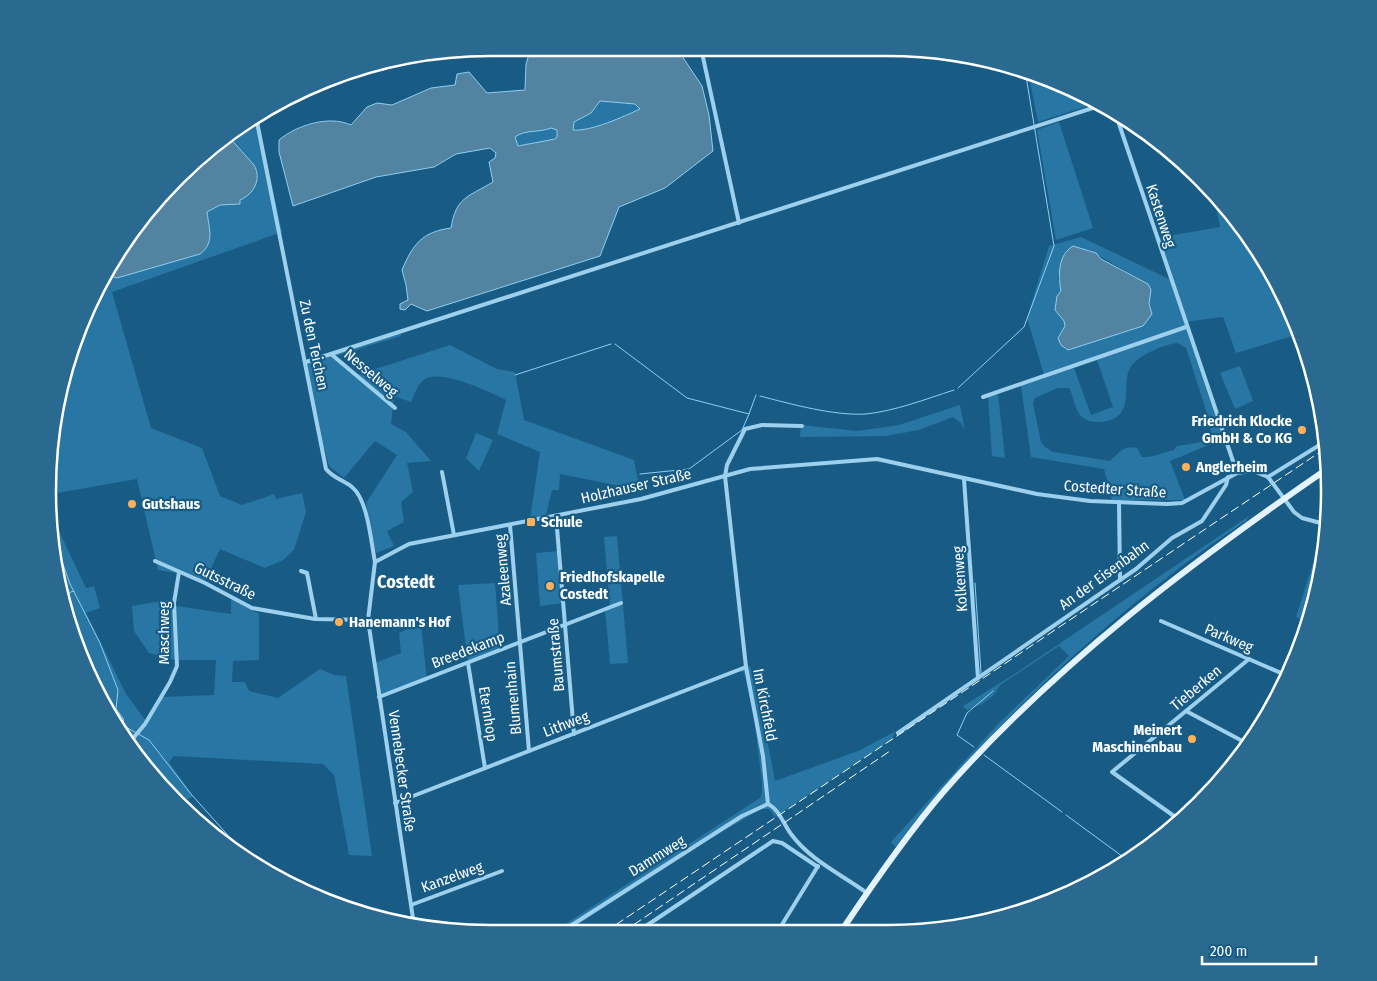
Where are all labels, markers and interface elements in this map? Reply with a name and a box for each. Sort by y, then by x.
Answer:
street label: Kastenweg [1142,182,1180,250]
street label: Zu den Teichen [296,298,332,392]
street label: Nesselweg [340,345,402,401]
place label: Friedrich Klocke GmbH & Co KG [1192,412,1292,447]
marker: Friedrich Klocke GmbH & Co KG [1296,424,1308,436]
place label: Anglerheim [1195,458,1267,476]
marker: Anglerheim [1180,461,1192,473]
street label: Holzhauser Straße [579,465,693,507]
street label: Costedter Straße [1063,476,1167,502]
place label: Gutshaus [142,495,201,513]
marker: Gutshaus [126,498,138,510]
place label: Schule [541,513,583,531]
marker: Schule [525,516,537,528]
street label: Azaleenweg [491,533,515,607]
street label: An der Eisenbahn [1055,536,1153,614]
street label: Kolkenweg [949,545,971,613]
street label: Gutsstraße [191,558,259,604]
place label: Friedhofskapelle Costedt [560,568,665,603]
district label: Costedt [377,571,436,593]
marker: Friedhofskapelle Costedt [544,580,556,592]
street label: Maschweg [155,602,173,664]
place label: Hanemann's Hof [349,613,451,631]
marker: Hanemann's Hof [333,616,345,628]
street label: Baumstraße [544,617,568,693]
street label: Parkweg [1202,620,1256,656]
street label: Breedekamp [429,628,507,672]
street label: Blumenhain [501,660,525,736]
street label: Tieberken [1167,662,1225,714]
street label: Im Kirchfeld [749,667,781,743]
street label: Eternhop [475,685,501,743]
street label: Lithweg [541,707,591,741]
street label: Vennebecker Straße [385,709,419,833]
place label: Meinert Maschinenbau [1092,721,1183,756]
marker: Meinert Maschinenbau [1186,733,1198,745]
street label: Dammweg [625,832,689,880]
street label: Kanzelweg [419,858,485,896]
scale bar [1202,934,1316,966]
text: 200 m [1210,942,1247,960]

